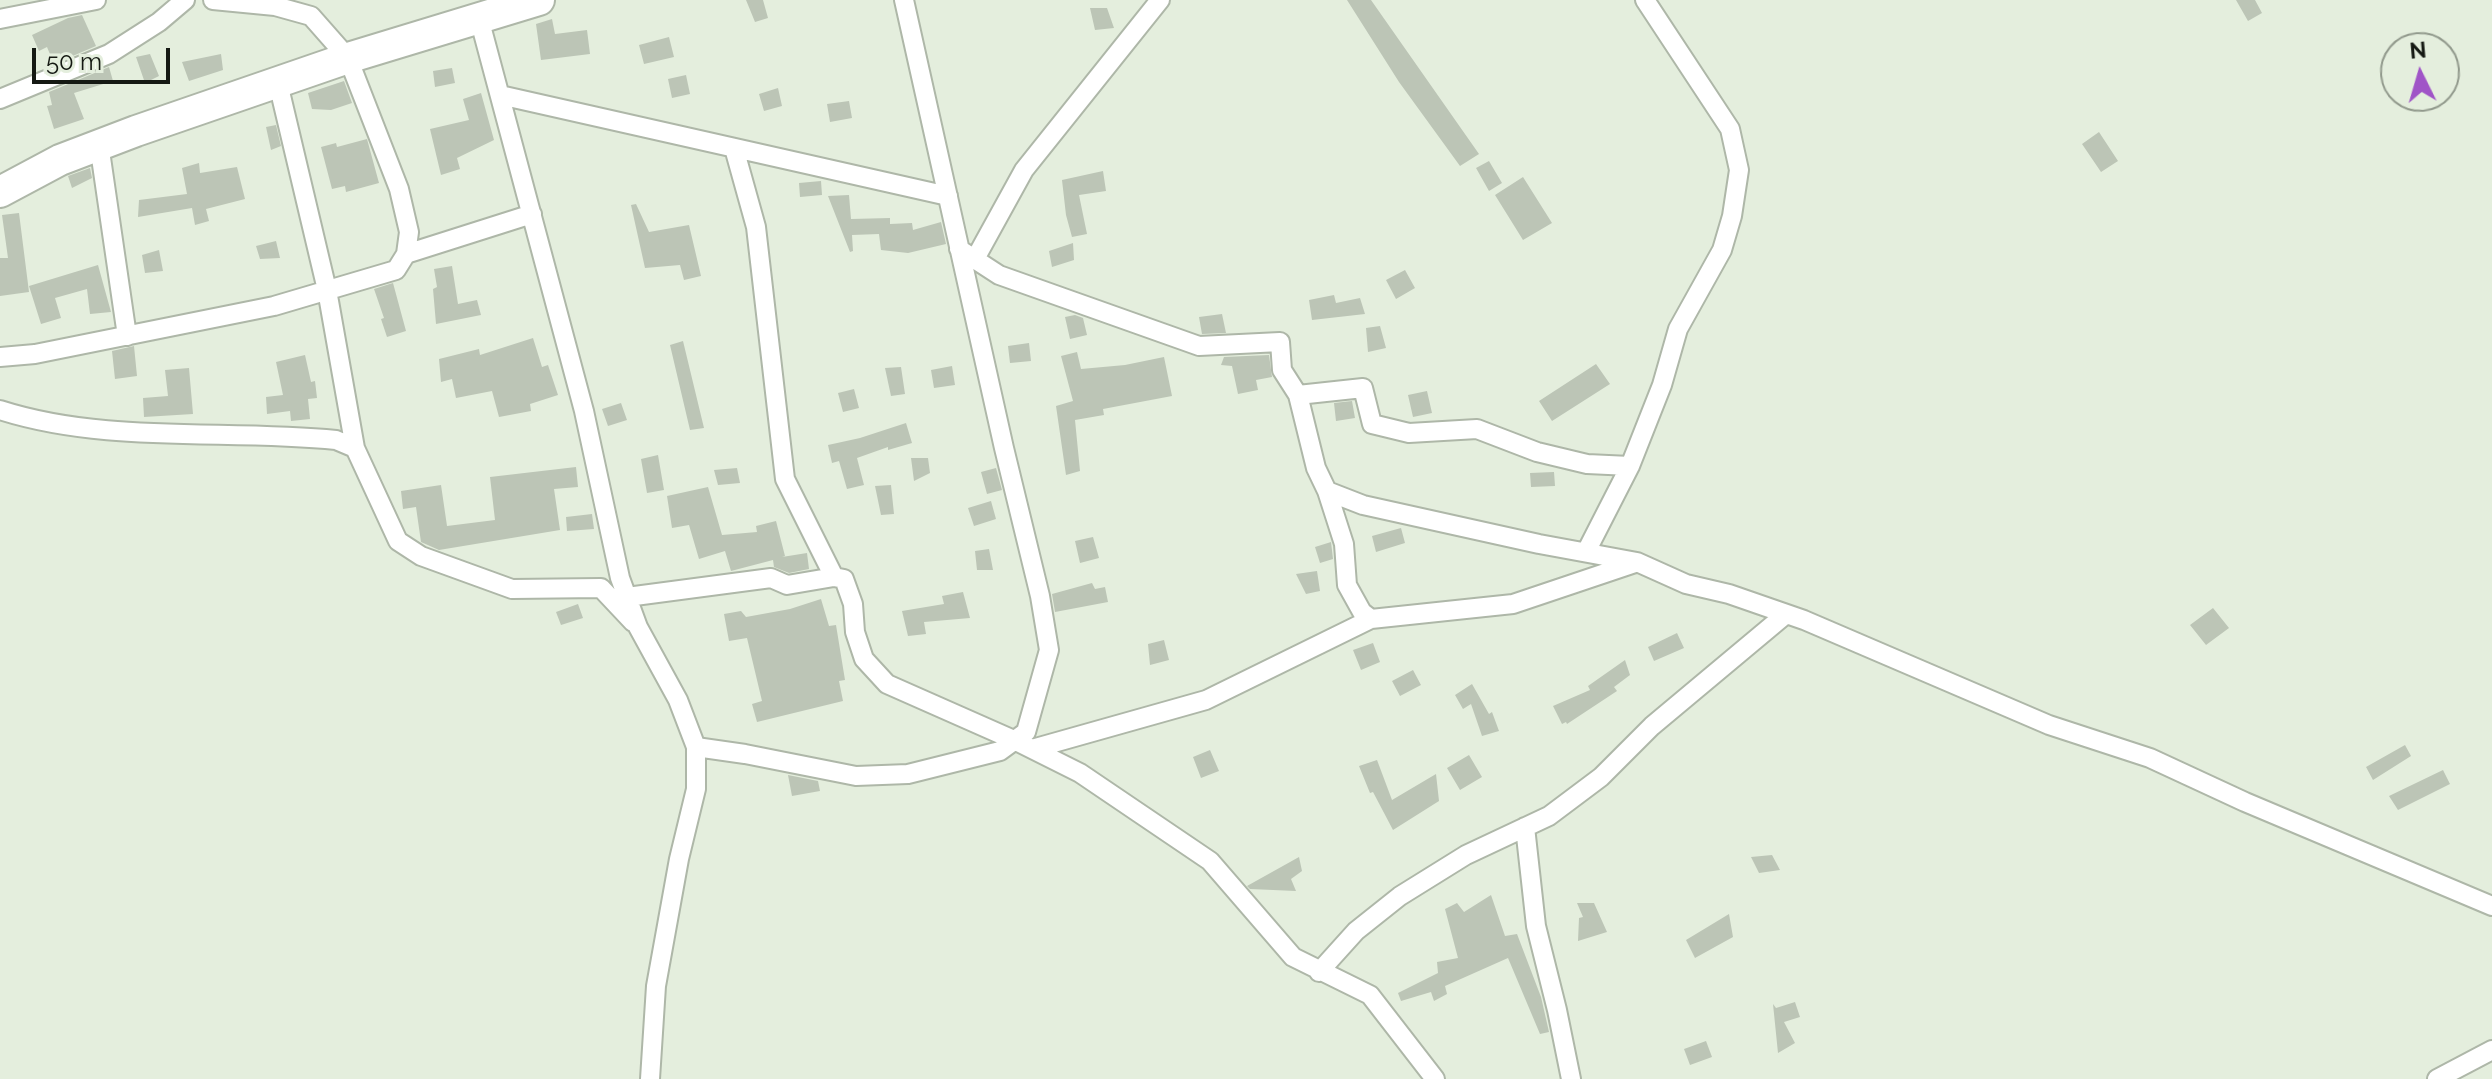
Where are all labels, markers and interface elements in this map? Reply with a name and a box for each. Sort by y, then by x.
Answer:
scale bar [36,32,174,82]
north arrow [2380,32,2460,112]
text: N [2409,36,2428,64]
text: 50 m [46,47,102,76]

